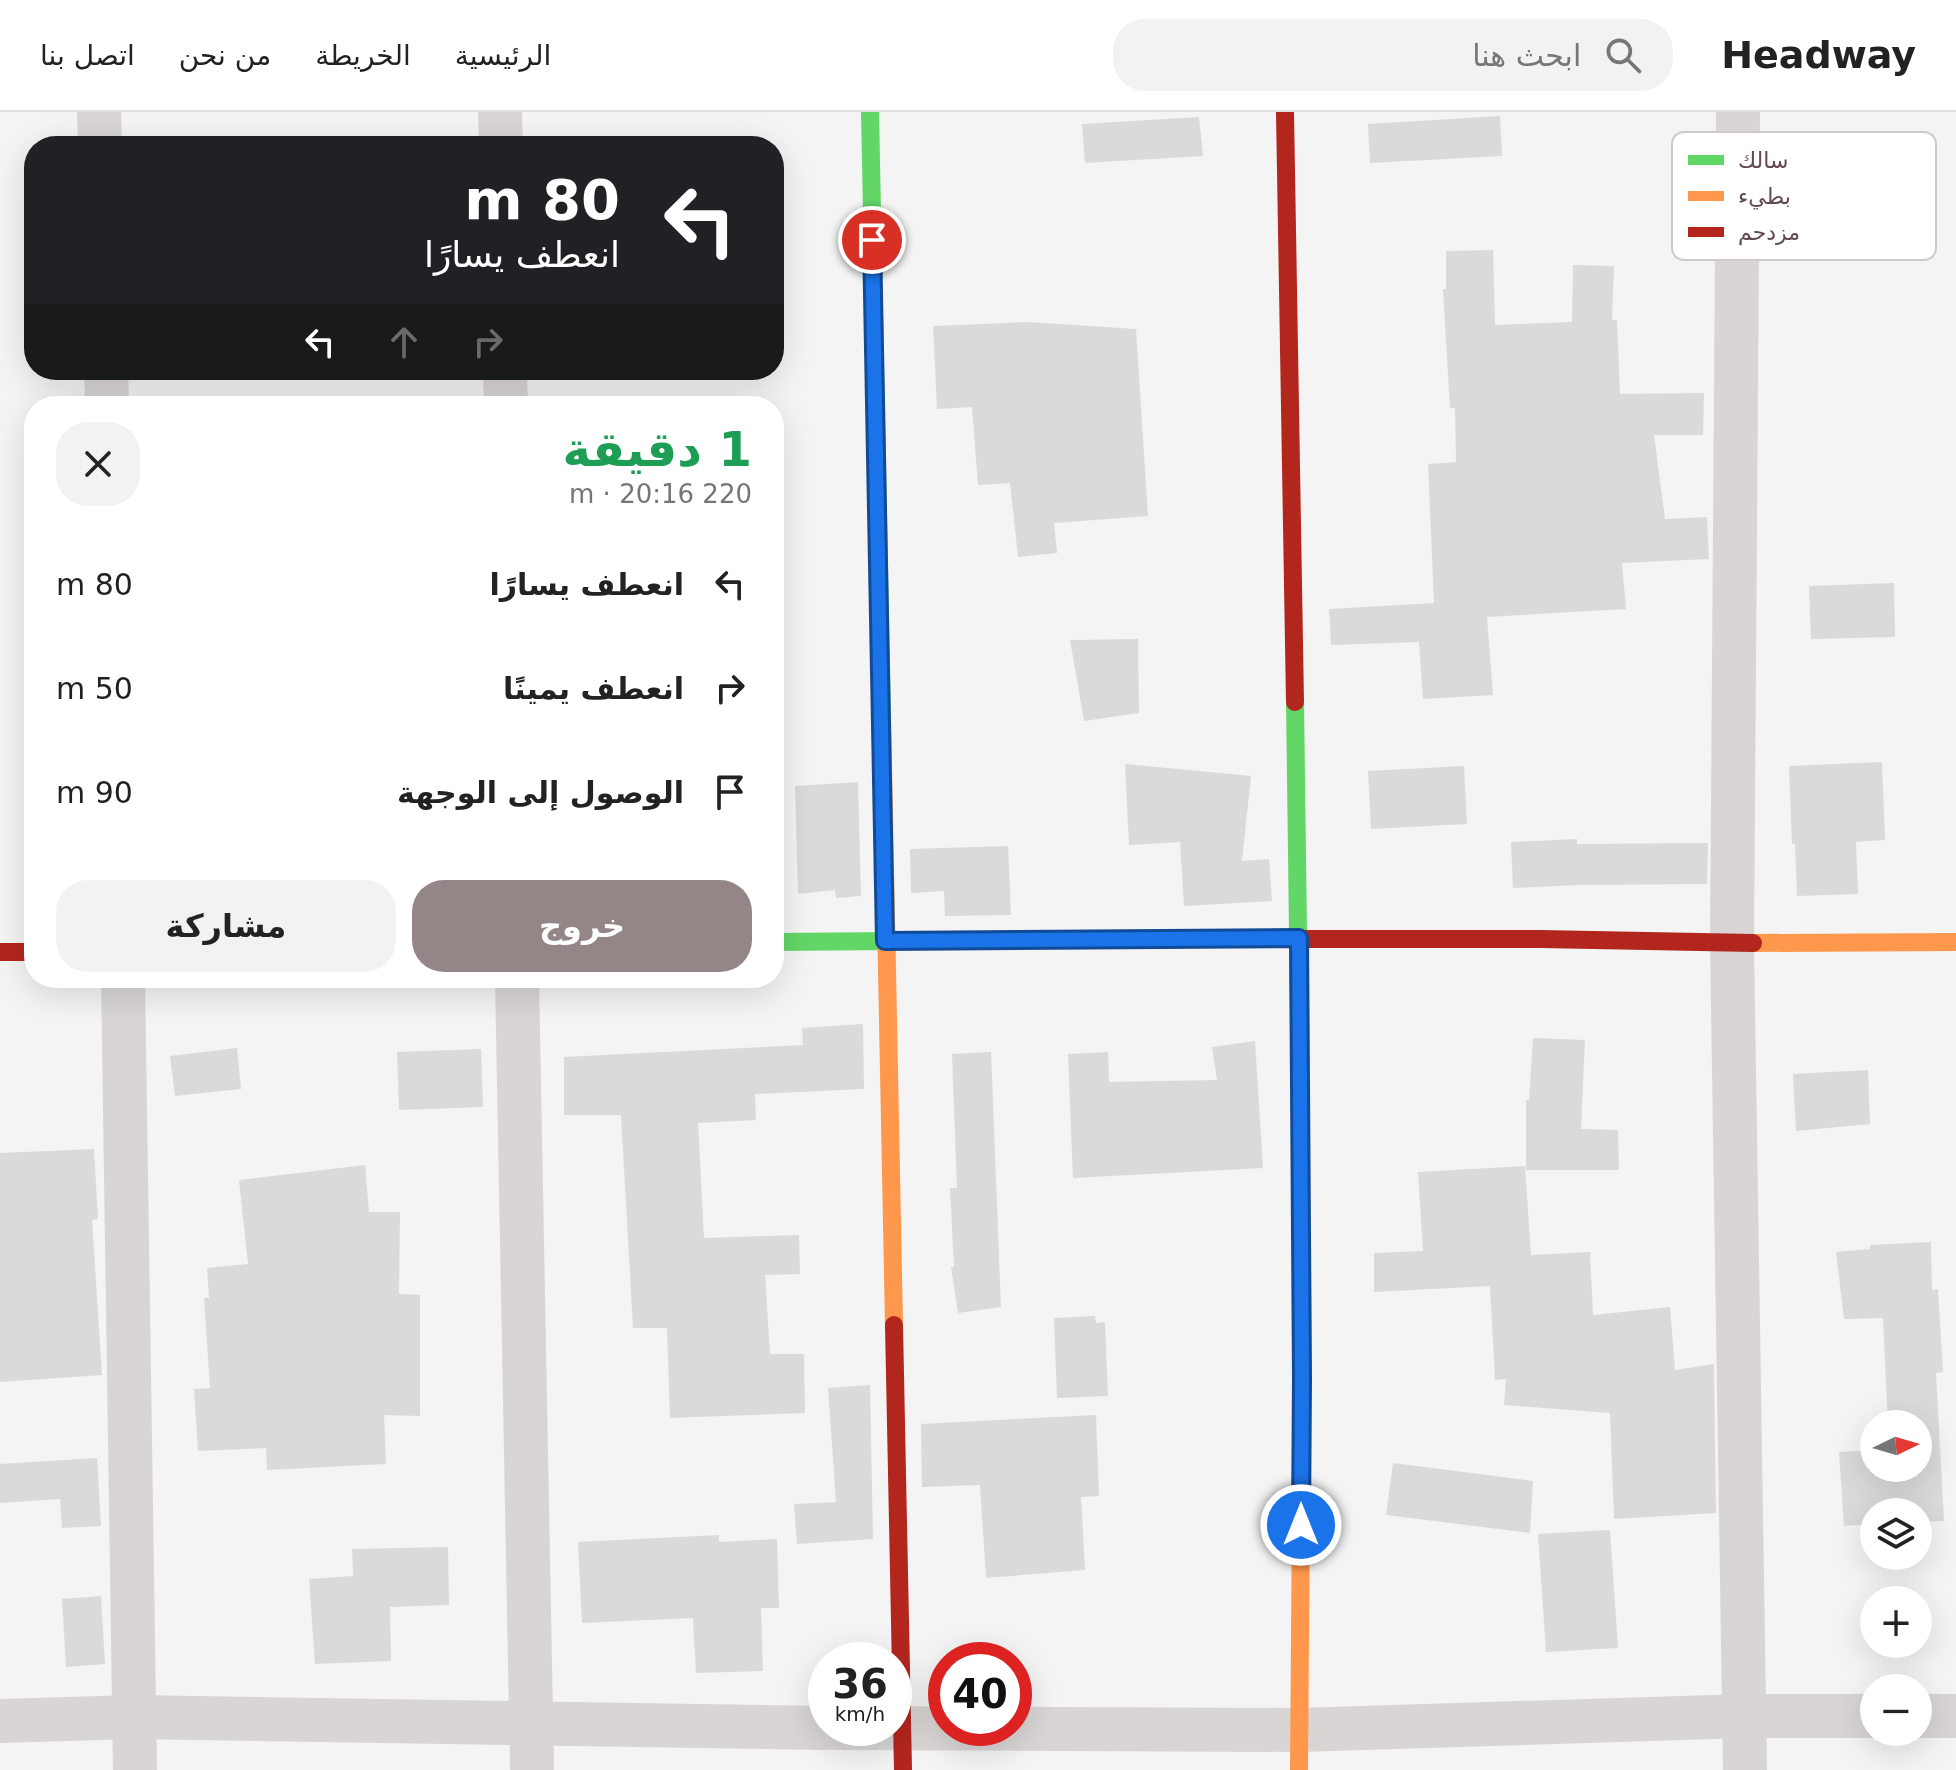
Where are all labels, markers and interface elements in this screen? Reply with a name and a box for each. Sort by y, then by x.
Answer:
search box [1113,19,1673,91]
icon: search [1601,33,1645,77]
text: Headway [1721,33,1916,77]
text: ابحث هنا [1472,38,1581,73]
text: اتصل بنا [40,39,135,72]
text: من نحن [179,39,271,72]
text: الخريطة [315,39,411,72]
text: الرئيسية [455,39,551,72]
legend [1672,132,1936,260]
text: سالك [1738,148,1788,173]
text: 80 m [464,167,620,232]
icon: left [648,168,752,272]
text: بطيء [1738,184,1791,210]
pin [838,206,906,274]
icon: arrive [850,218,894,262]
text: مزدحم [1738,220,1800,246]
text: انعطف يسارًا [424,234,620,275]
icon: left [298,320,342,364]
icon: ahead [382,320,426,364]
icon: right [466,320,510,364]
text: 1 دقيقة [563,421,752,477]
button: close [56,422,140,506]
text: 220 m · 20:16 [569,479,752,509]
icon: left [708,562,752,606]
text: 80 m [56,567,133,602]
text: انعطف يسارًا [490,567,684,602]
icon: right [708,666,752,710]
text: 50 m [56,671,133,706]
text: انعطف يمينًا [503,671,684,706]
icon: arrive [708,770,752,814]
text: 90 m [56,775,133,810]
text: الوصول إلى الوجهة [397,775,684,810]
button: مشاركة [56,880,396,972]
button: خروج [412,880,752,972]
north arrow [1860,1410,1932,1482]
map controls [1860,1410,1932,1746]
position arrow [1259,1483,1343,1567]
button: layers [1860,1498,1932,1570]
button: + [1860,1586,1932,1658]
speed limit sign: 40 [928,1642,1032,1746]
text: 36 [832,1661,888,1707]
button: − [1860,1674,1932,1746]
text: km/h [835,1702,885,1726]

